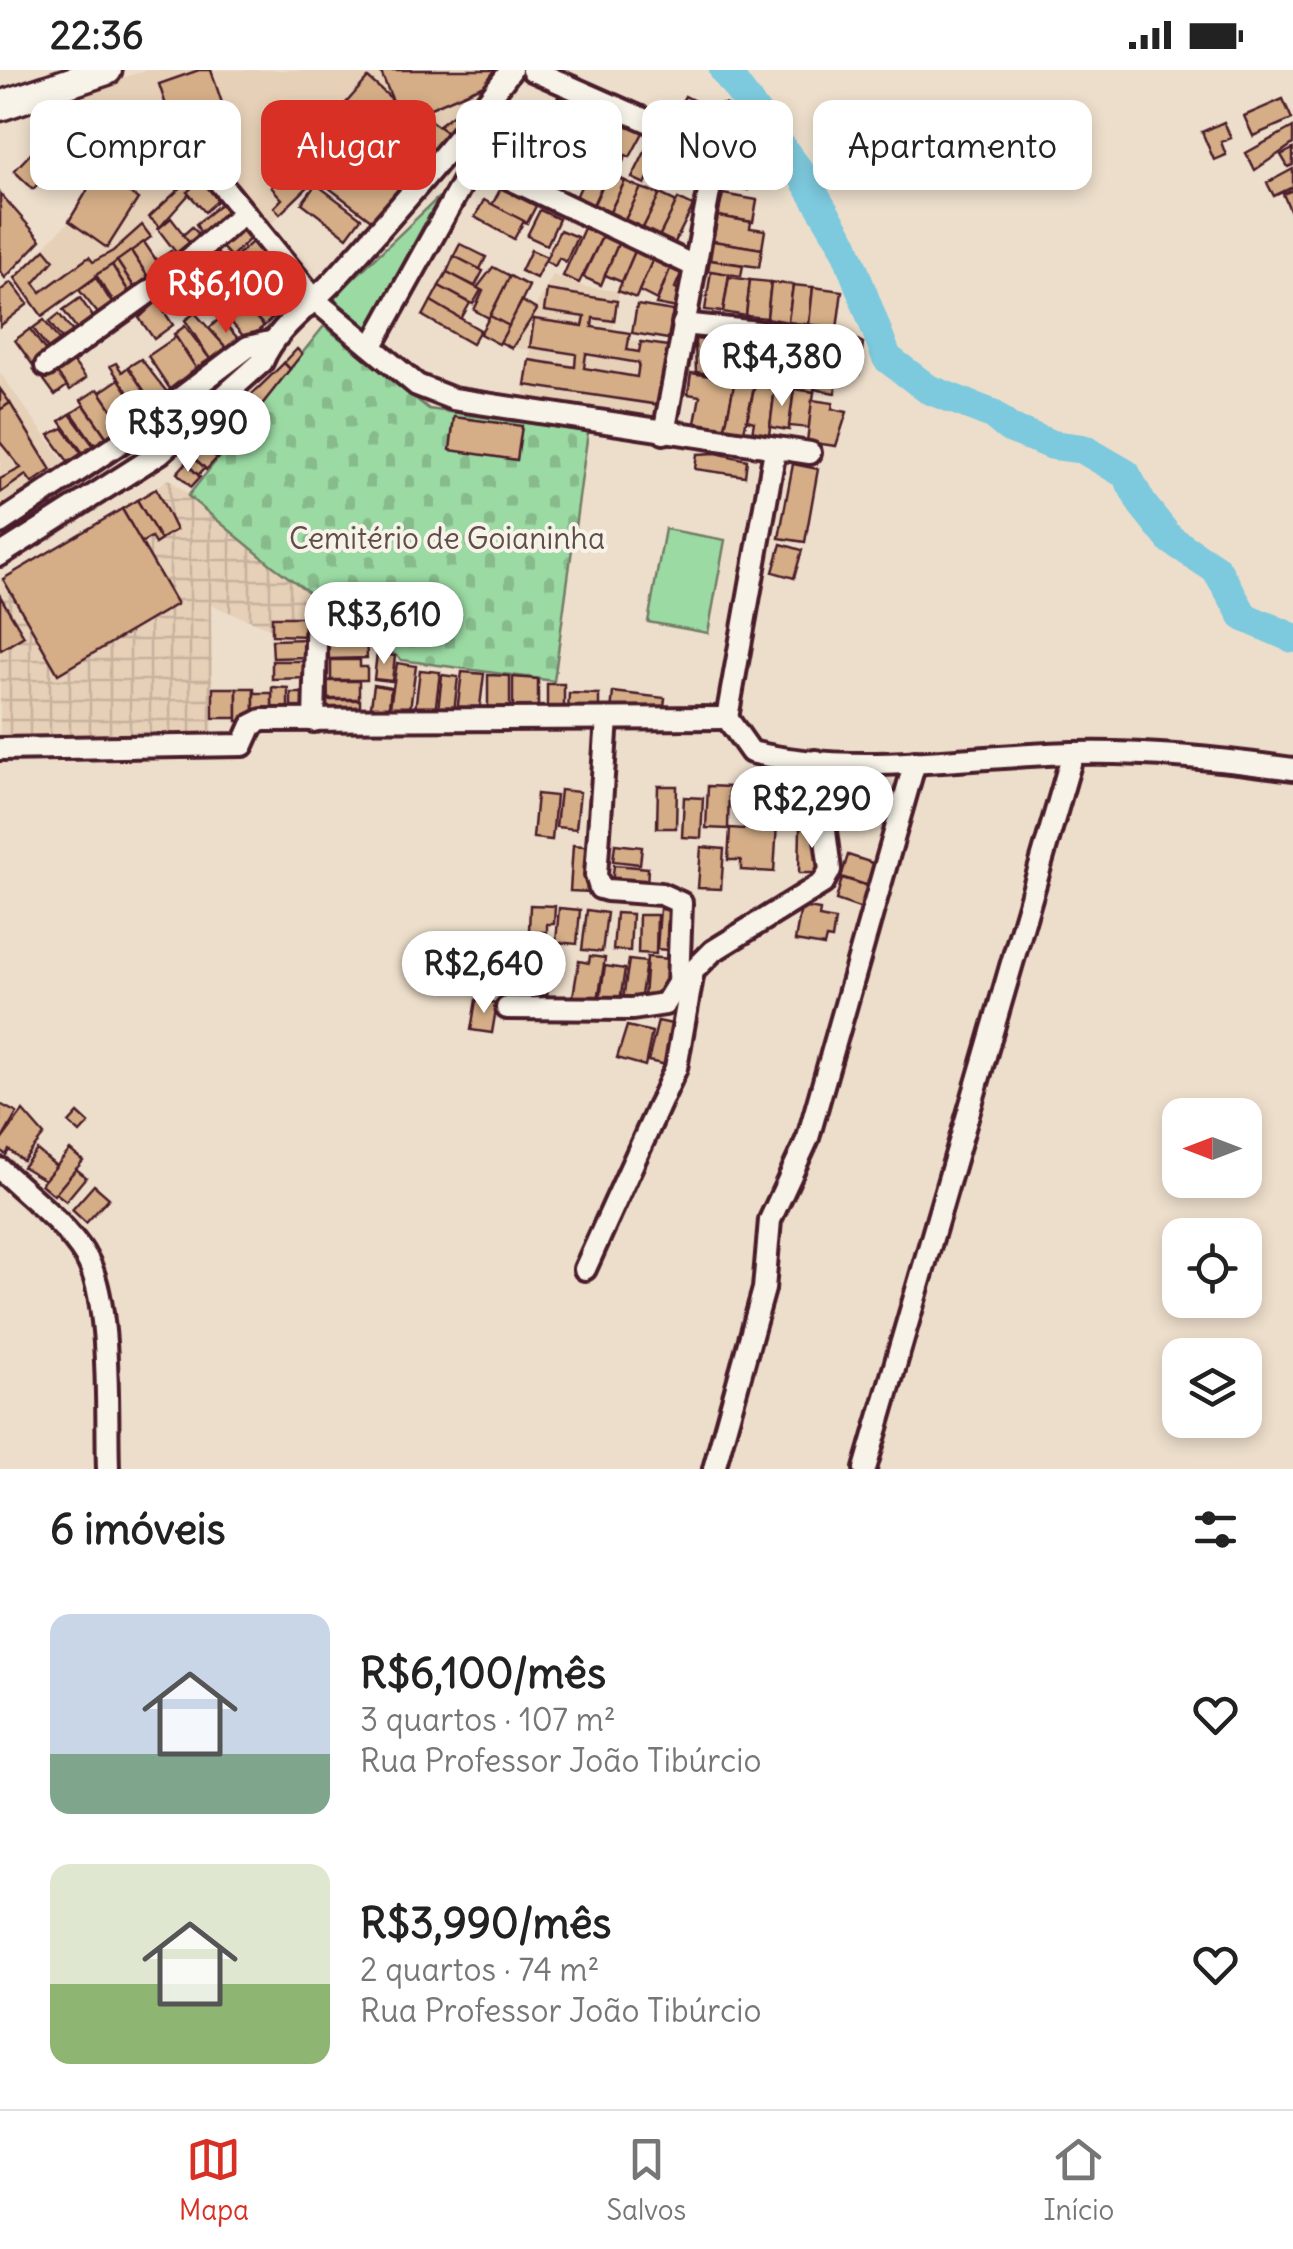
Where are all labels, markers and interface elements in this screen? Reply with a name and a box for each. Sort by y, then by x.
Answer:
text: 22:36 [50,12,144,59]
chip: Comprar [30,100,241,190]
chip: Alugar [261,100,436,190]
chip: Filtros [456,100,622,190]
chip: Novo [642,100,793,190]
chip: Apartamento [813,100,1092,190]
pin: R$6,100 [134,251,318,336]
text: R$6,100 [168,263,284,304]
pin: R$4,380 [690,324,874,409]
text: R$4,380 [722,336,842,377]
pin: R$3,990 [96,390,280,475]
text: R$3,990 [128,402,248,443]
park label: Cemitério de Goianinha [289,519,605,557]
pin: R$3,610 [292,582,476,667]
text: R$3,610 [326,594,442,635]
pin: R$2,290 [720,766,904,851]
text: R$2,290 [752,778,872,819]
pin: R$2,640 [392,931,576,1016]
text: R$2,640 [424,943,544,984]
north arrow [1162,1098,1262,1198]
map controls [1162,1098,1262,1438]
button: locate [1162,1218,1262,1318]
button: layers [1162,1338,1262,1438]
icon: filters [1188,1502,1243,1557]
text: 6 imóveis [50,1503,226,1555]
text: R$6,100/mês [360,1647,606,1699]
icon: home [130,1654,250,1774]
icon: heart [1188,1687,1243,1742]
text: 3 quartos · 107 m² [360,1699,616,1740]
text: Rua Professor João Tibúrcio [360,1740,761,1781]
text: R$3,990/mês [360,1897,611,1949]
icon: home [130,1904,250,2024]
icon: heart [1188,1937,1243,1992]
text: 2 quartos · 74 m² [360,1949,600,1990]
text: Rua Professor João Tibúrcio [360,1990,761,2031]
tab: Mapa [179,2132,249,2228]
tab: Salvos [606,2132,686,2228]
tab: Início [1044,2132,1114,2228]

